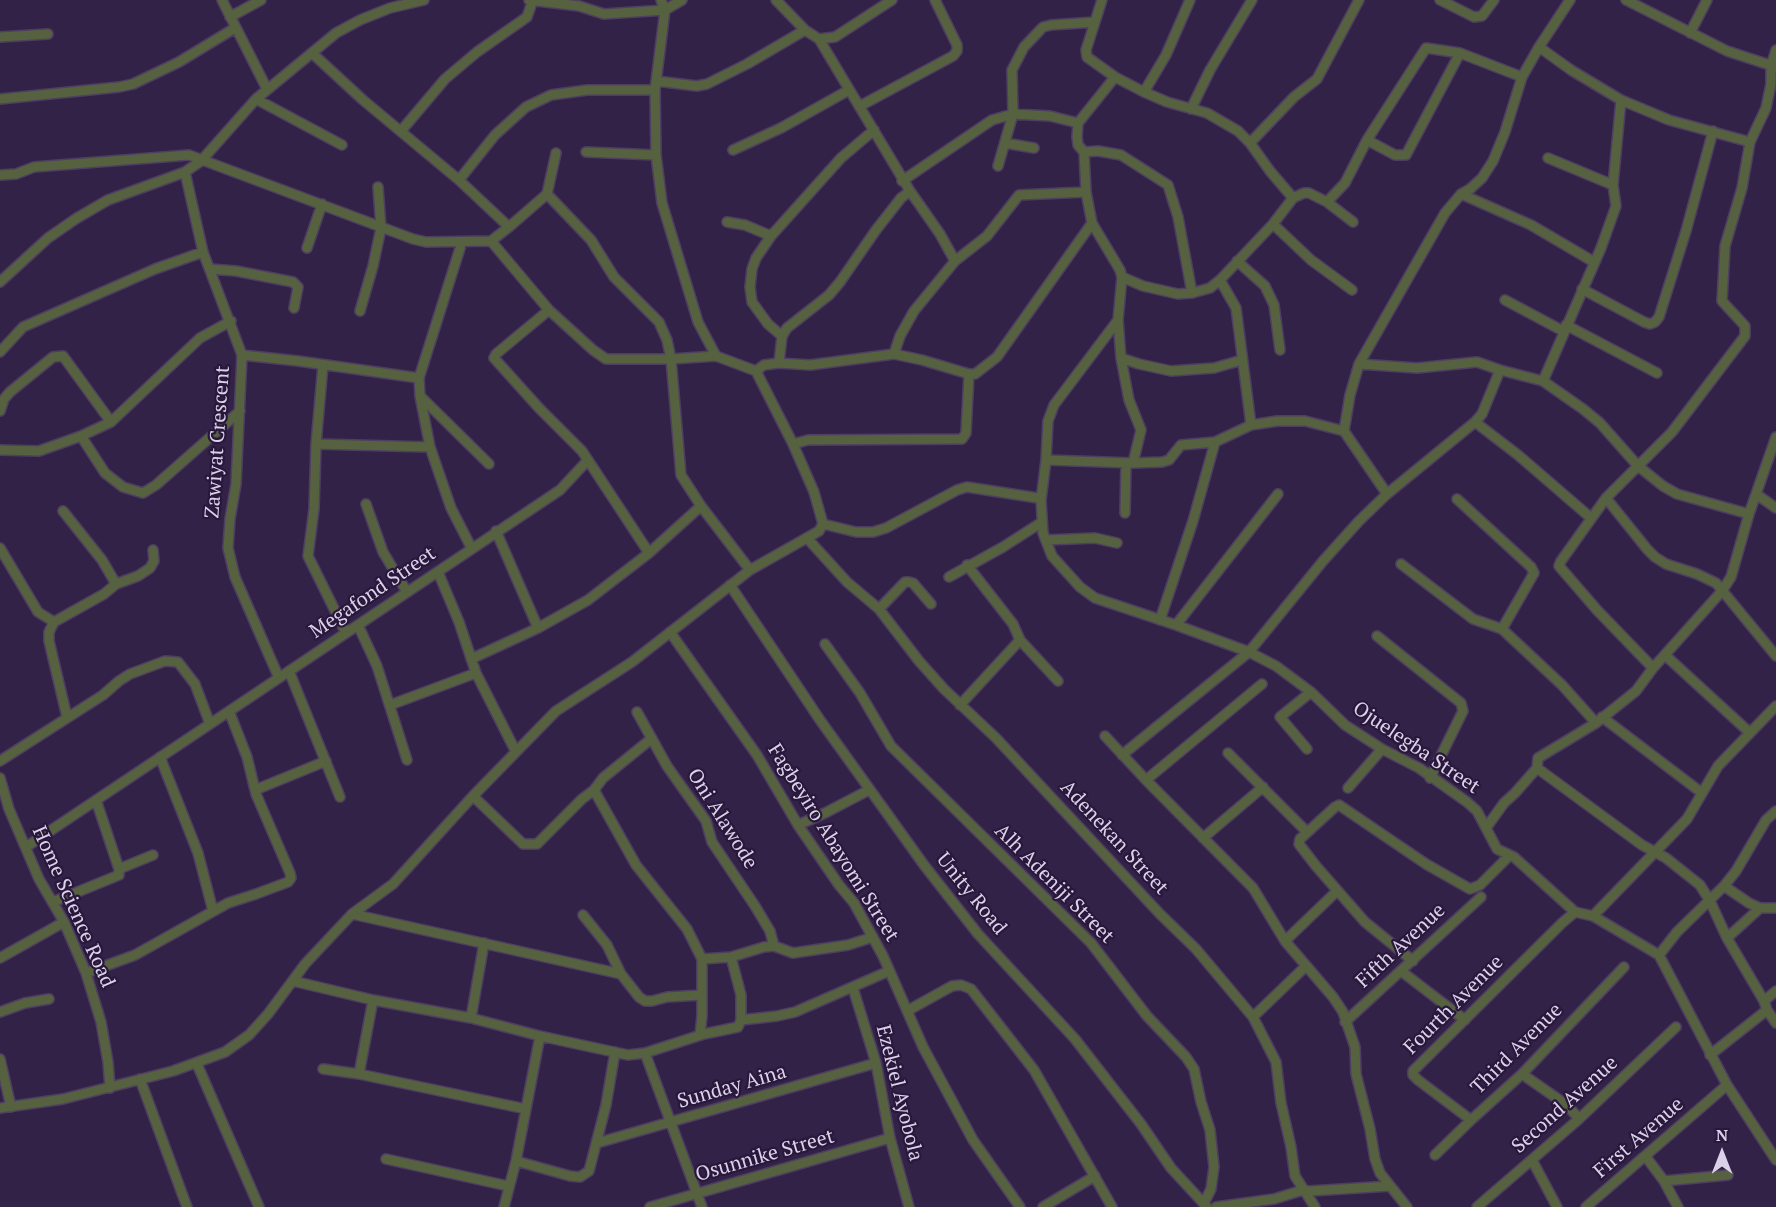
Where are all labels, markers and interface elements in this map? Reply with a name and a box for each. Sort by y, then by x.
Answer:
street label: Zawiyat Crescent [201,365,235,519]
street label: Megafond Street [305,542,441,644]
street label: Ojuelegba Street [1348,697,1484,799]
street label: Fagbeyiro Abayomi Street [762,740,904,946]
street label: Oni Alawode [682,764,762,874]
street label: Adenekan Street [1055,776,1173,900]
street label: Alh Adeniji Street [989,819,1119,949]
street label: Home Science Road [27,823,119,991]
street label: Unity Road [931,848,1011,940]
street label: Fifth Avenue [1351,899,1451,993]
street label: Fourth Avenue [1399,950,1509,1060]
street label: Third Avenue [1466,998,1568,1100]
street label: Ezekiel Ayobola [870,1022,928,1164]
street label: Second Avenue [1507,1051,1623,1159]
street label: Sunday Aina [675,1060,789,1114]
street label: First Avenue [1589,1093,1689,1183]
north arrow [1692,1123,1752,1183]
text: N [1716,1124,1728,1146]
street label: Osunnike Street [693,1125,837,1187]

